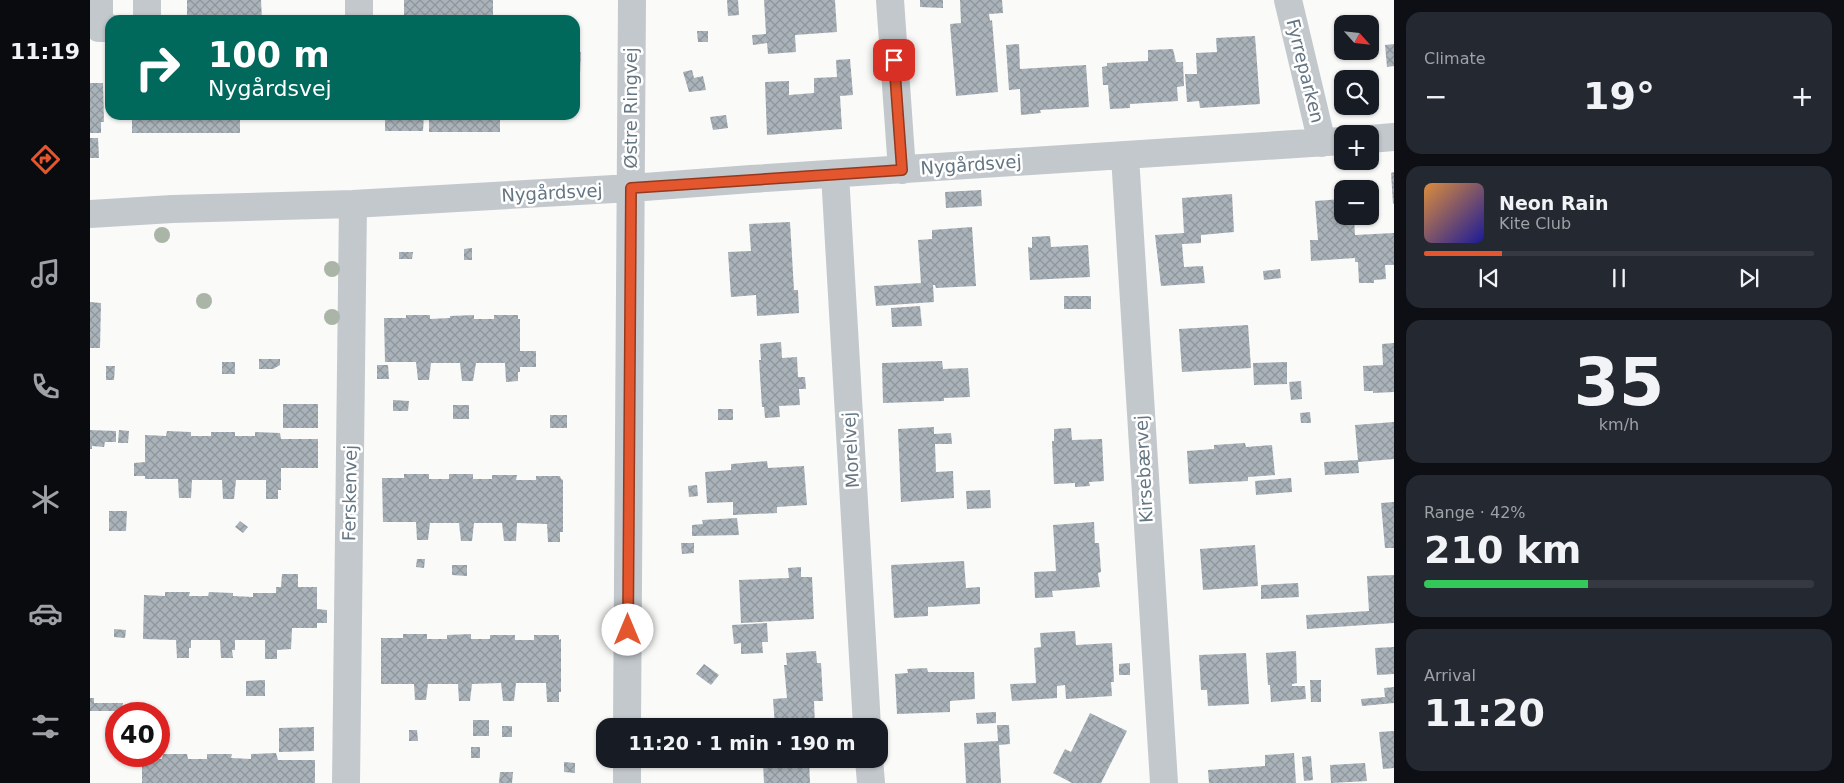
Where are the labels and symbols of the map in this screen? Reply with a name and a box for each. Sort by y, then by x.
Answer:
north arrow [1334,15,1379,60]
street label: Fyrreparken [1282,17,1329,125]
pin [873,39,915,81]
street label: Østre Ringvej [620,47,641,169]
street label: Nygårdsvej [920,150,1022,179]
street label: Nygårdsvej [501,179,603,206]
street label: Morelvej [838,411,863,489]
street label: Kirsebærvej [1130,415,1157,523]
street label: Ferskenvej [338,445,361,541]
position arrow [601,603,653,655]
speed limit sign: 40 [105,702,170,767]

